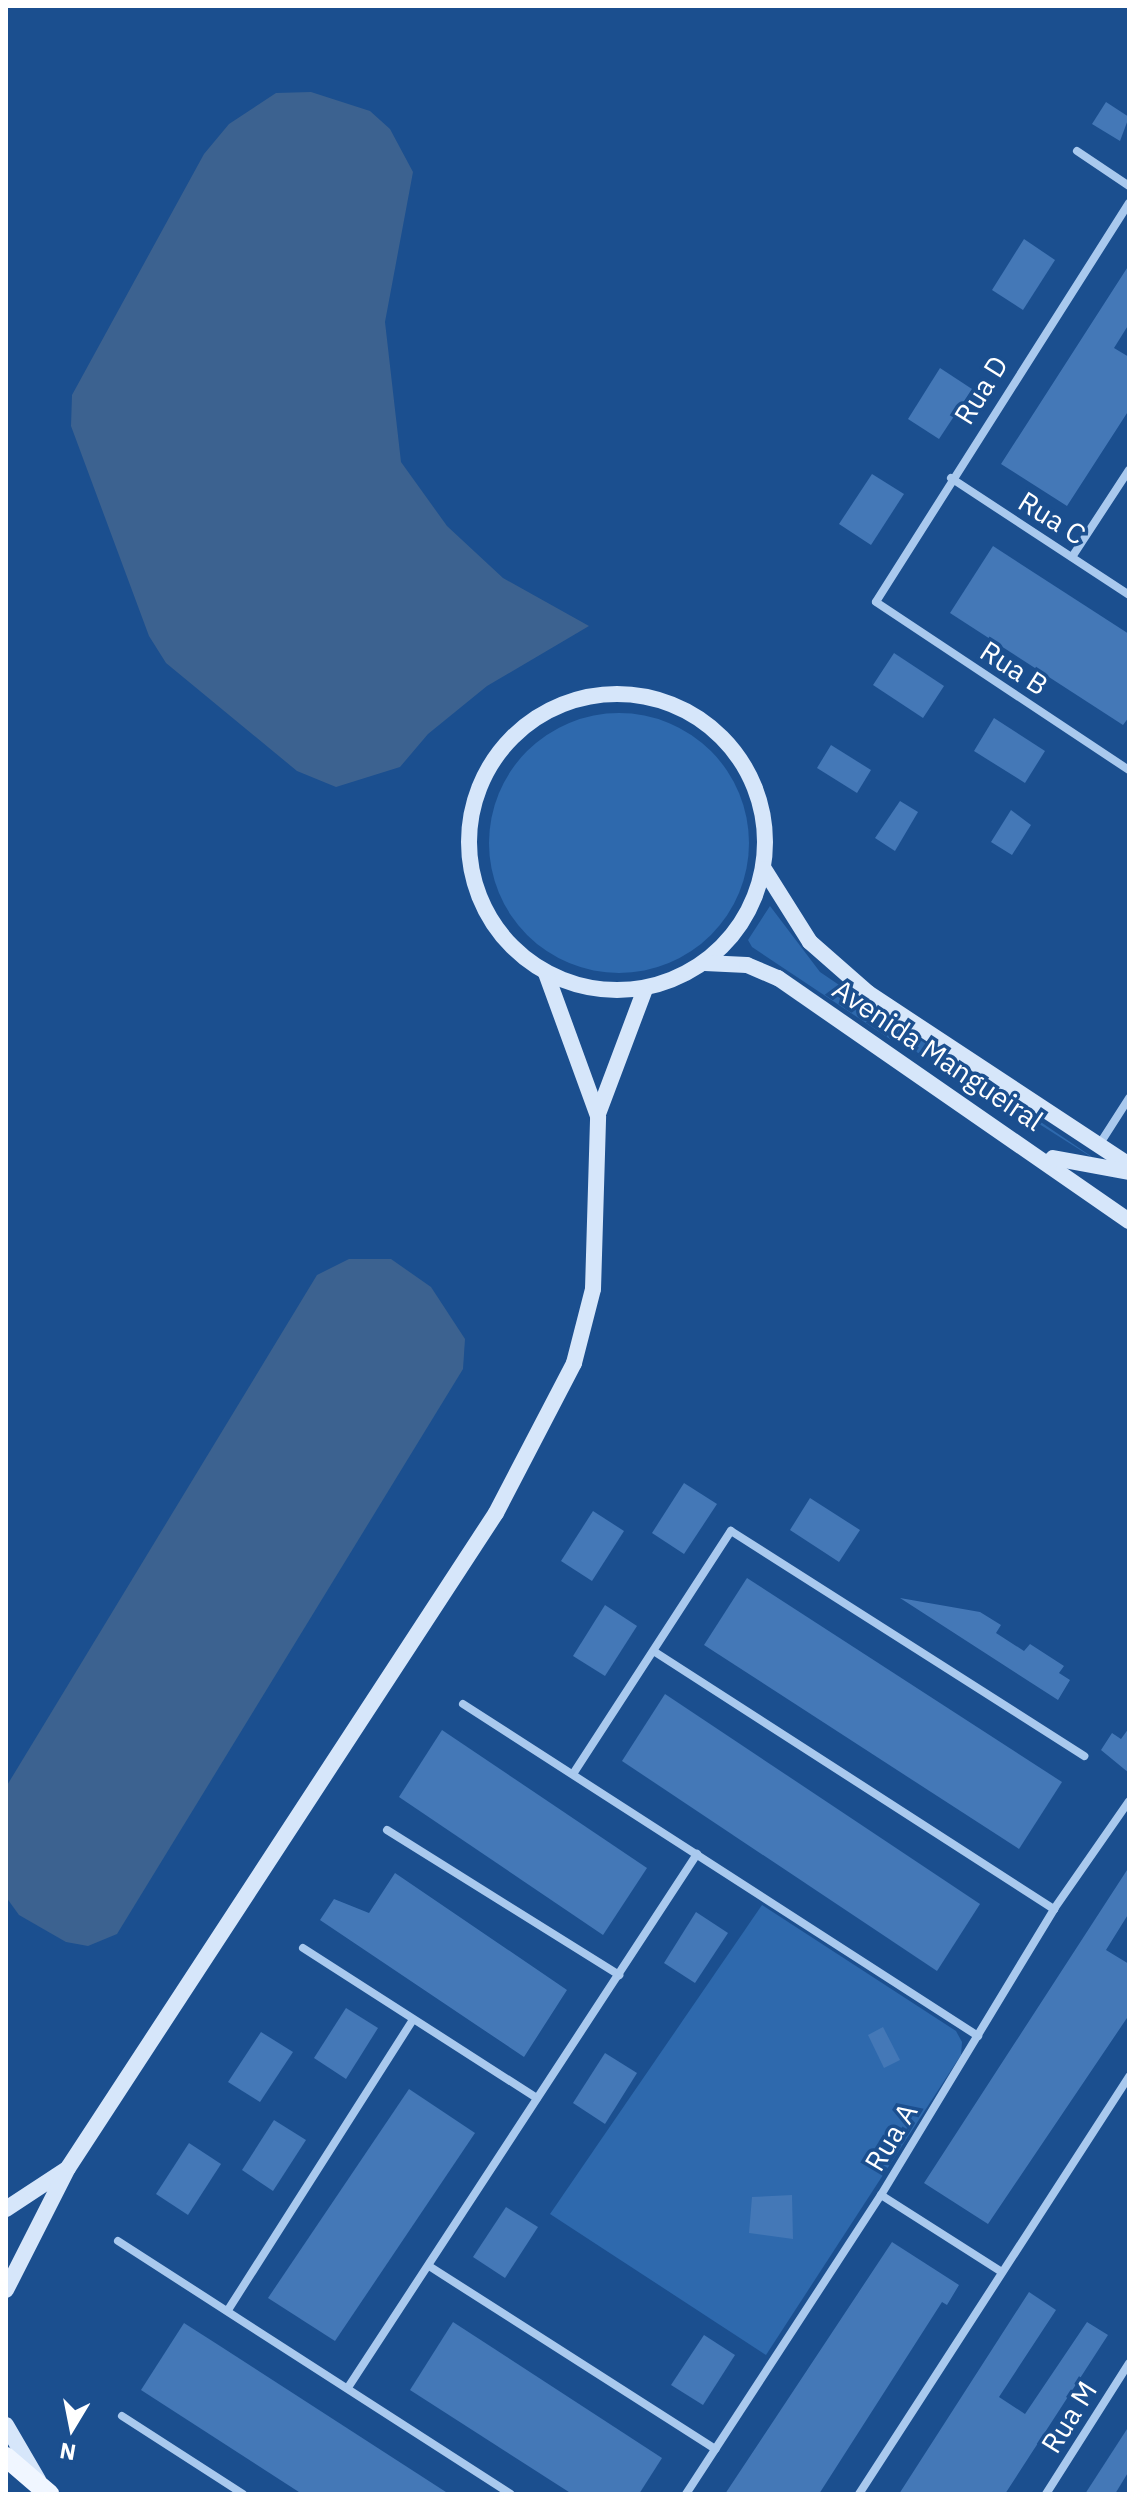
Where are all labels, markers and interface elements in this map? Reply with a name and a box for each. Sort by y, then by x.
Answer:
street label: Rua D [947,350,1015,430]
street label: Rua C [1012,484,1092,552]
street label: Rua B [974,634,1054,702]
street label: Avenida Mangueiral [827,972,1049,1138]
street label: Rua A [858,2097,924,2177]
street label: Rua M [1034,2375,1104,2459]
north arrow [32,2388,112,2468]
text: N [57,2436,78,2468]

